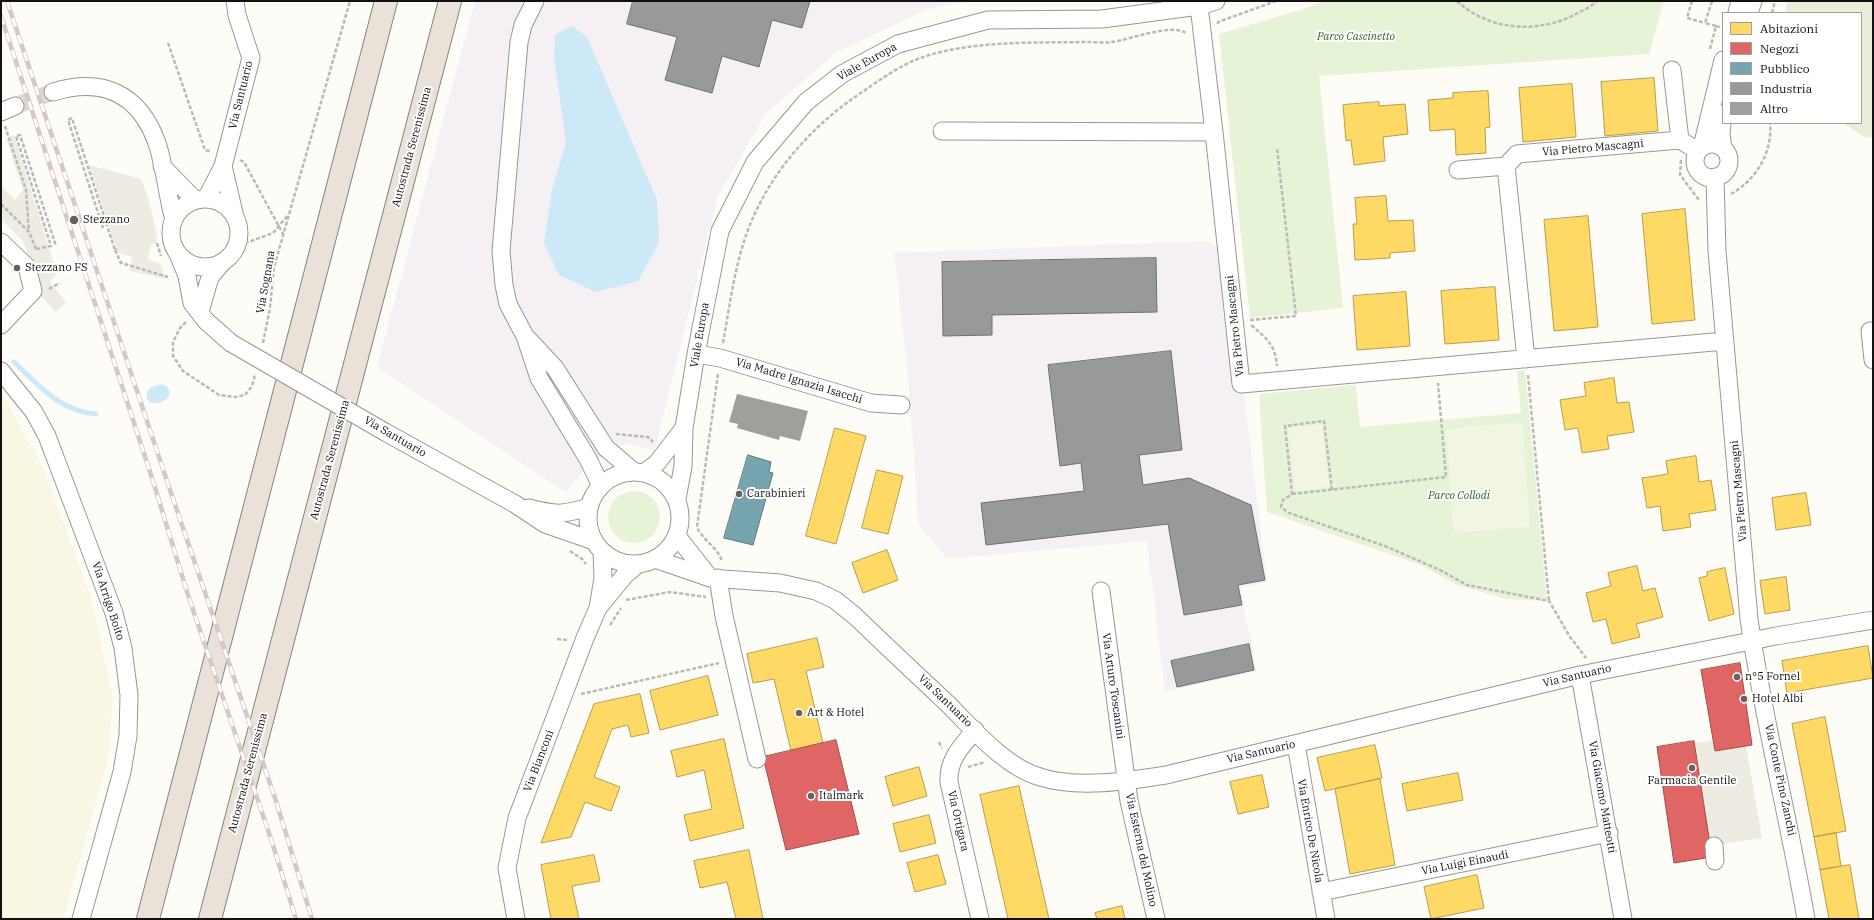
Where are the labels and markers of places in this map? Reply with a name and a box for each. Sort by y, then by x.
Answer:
place label: Stezzano [83,213,130,227]
marker: Stezzano [68,214,80,226]
place label: Stezzano FS [25,261,88,275]
marker: Stezzano FS [12,263,22,273]
place label: Carabinieri [747,487,806,501]
marker: Carabinieri [734,489,744,499]
place label: n°5 Fornel [1745,670,1800,684]
marker: n°5 Fornel [1732,672,1742,682]
place label: Hotel Albi [1752,692,1803,706]
marker: Hotel Albi [1739,694,1749,704]
place label: Art & Hotel [807,706,864,720]
marker: Art & Hotel [794,708,804,718]
marker: Farmacia Gentile [1687,763,1697,773]
place label: Farmacia Gentile [1648,774,1736,788]
place label: Italmark [819,789,864,803]
marker: Italmark [806,791,816,801]

